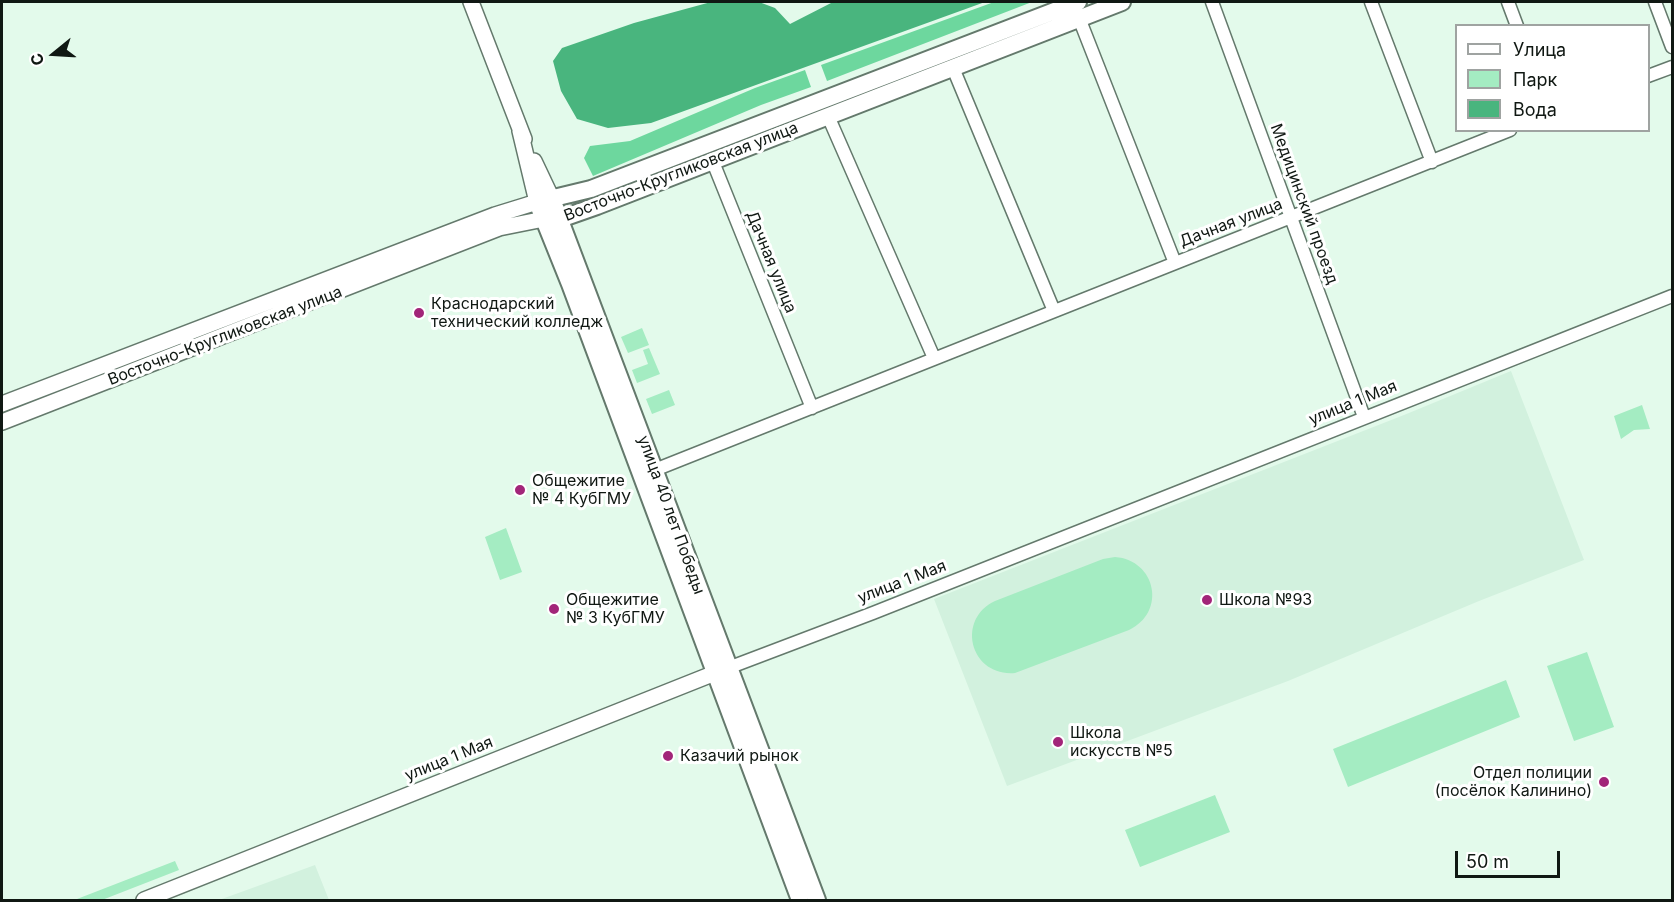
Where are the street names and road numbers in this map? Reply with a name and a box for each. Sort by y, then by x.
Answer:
street label: Восточно-Кругликовская улица [561,118,801,226]
street label: Медицинский проезд [1266,121,1342,287]
street label: Дачная улица [1177,195,1285,251]
street label: Дачная улица [742,208,800,316]
street label: Восточно-Кругликовская улица [105,282,345,390]
street label: улица 1 Мая [1306,377,1400,429]
street label: улица 40 лет Победы [633,433,709,597]
street label: улица 1 Мая [855,556,949,608]
street label: улица 1 Мая [402,733,496,785]

